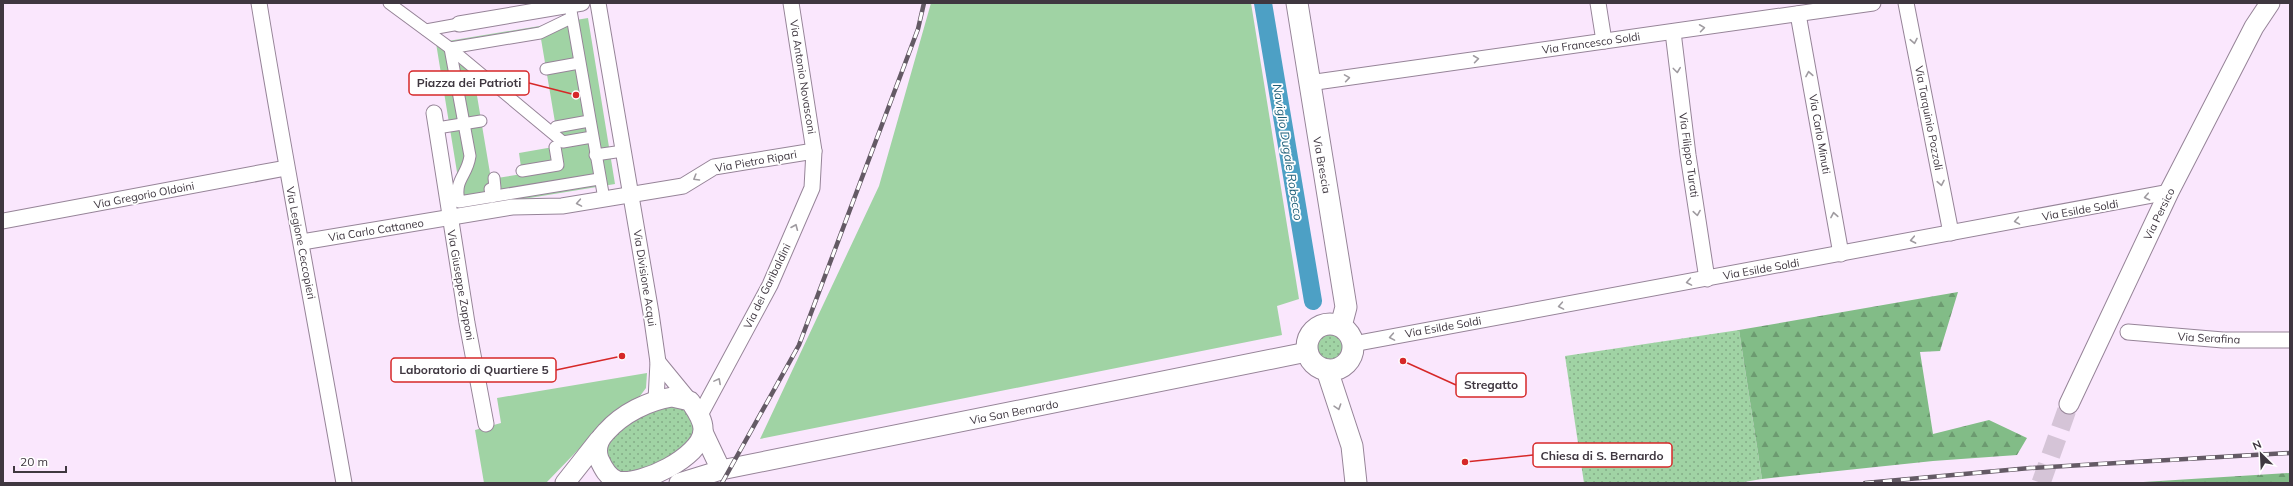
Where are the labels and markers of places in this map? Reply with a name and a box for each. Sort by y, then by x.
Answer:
callout: Piazza dei Patrioti [409,71,529,95]
callout: Laboratorio di Quartiere 5 [391,358,556,382]
callout: Stregatto [1456,373,1526,397]
callout: Chiesa di S. Bernardo [1533,443,1672,467]

